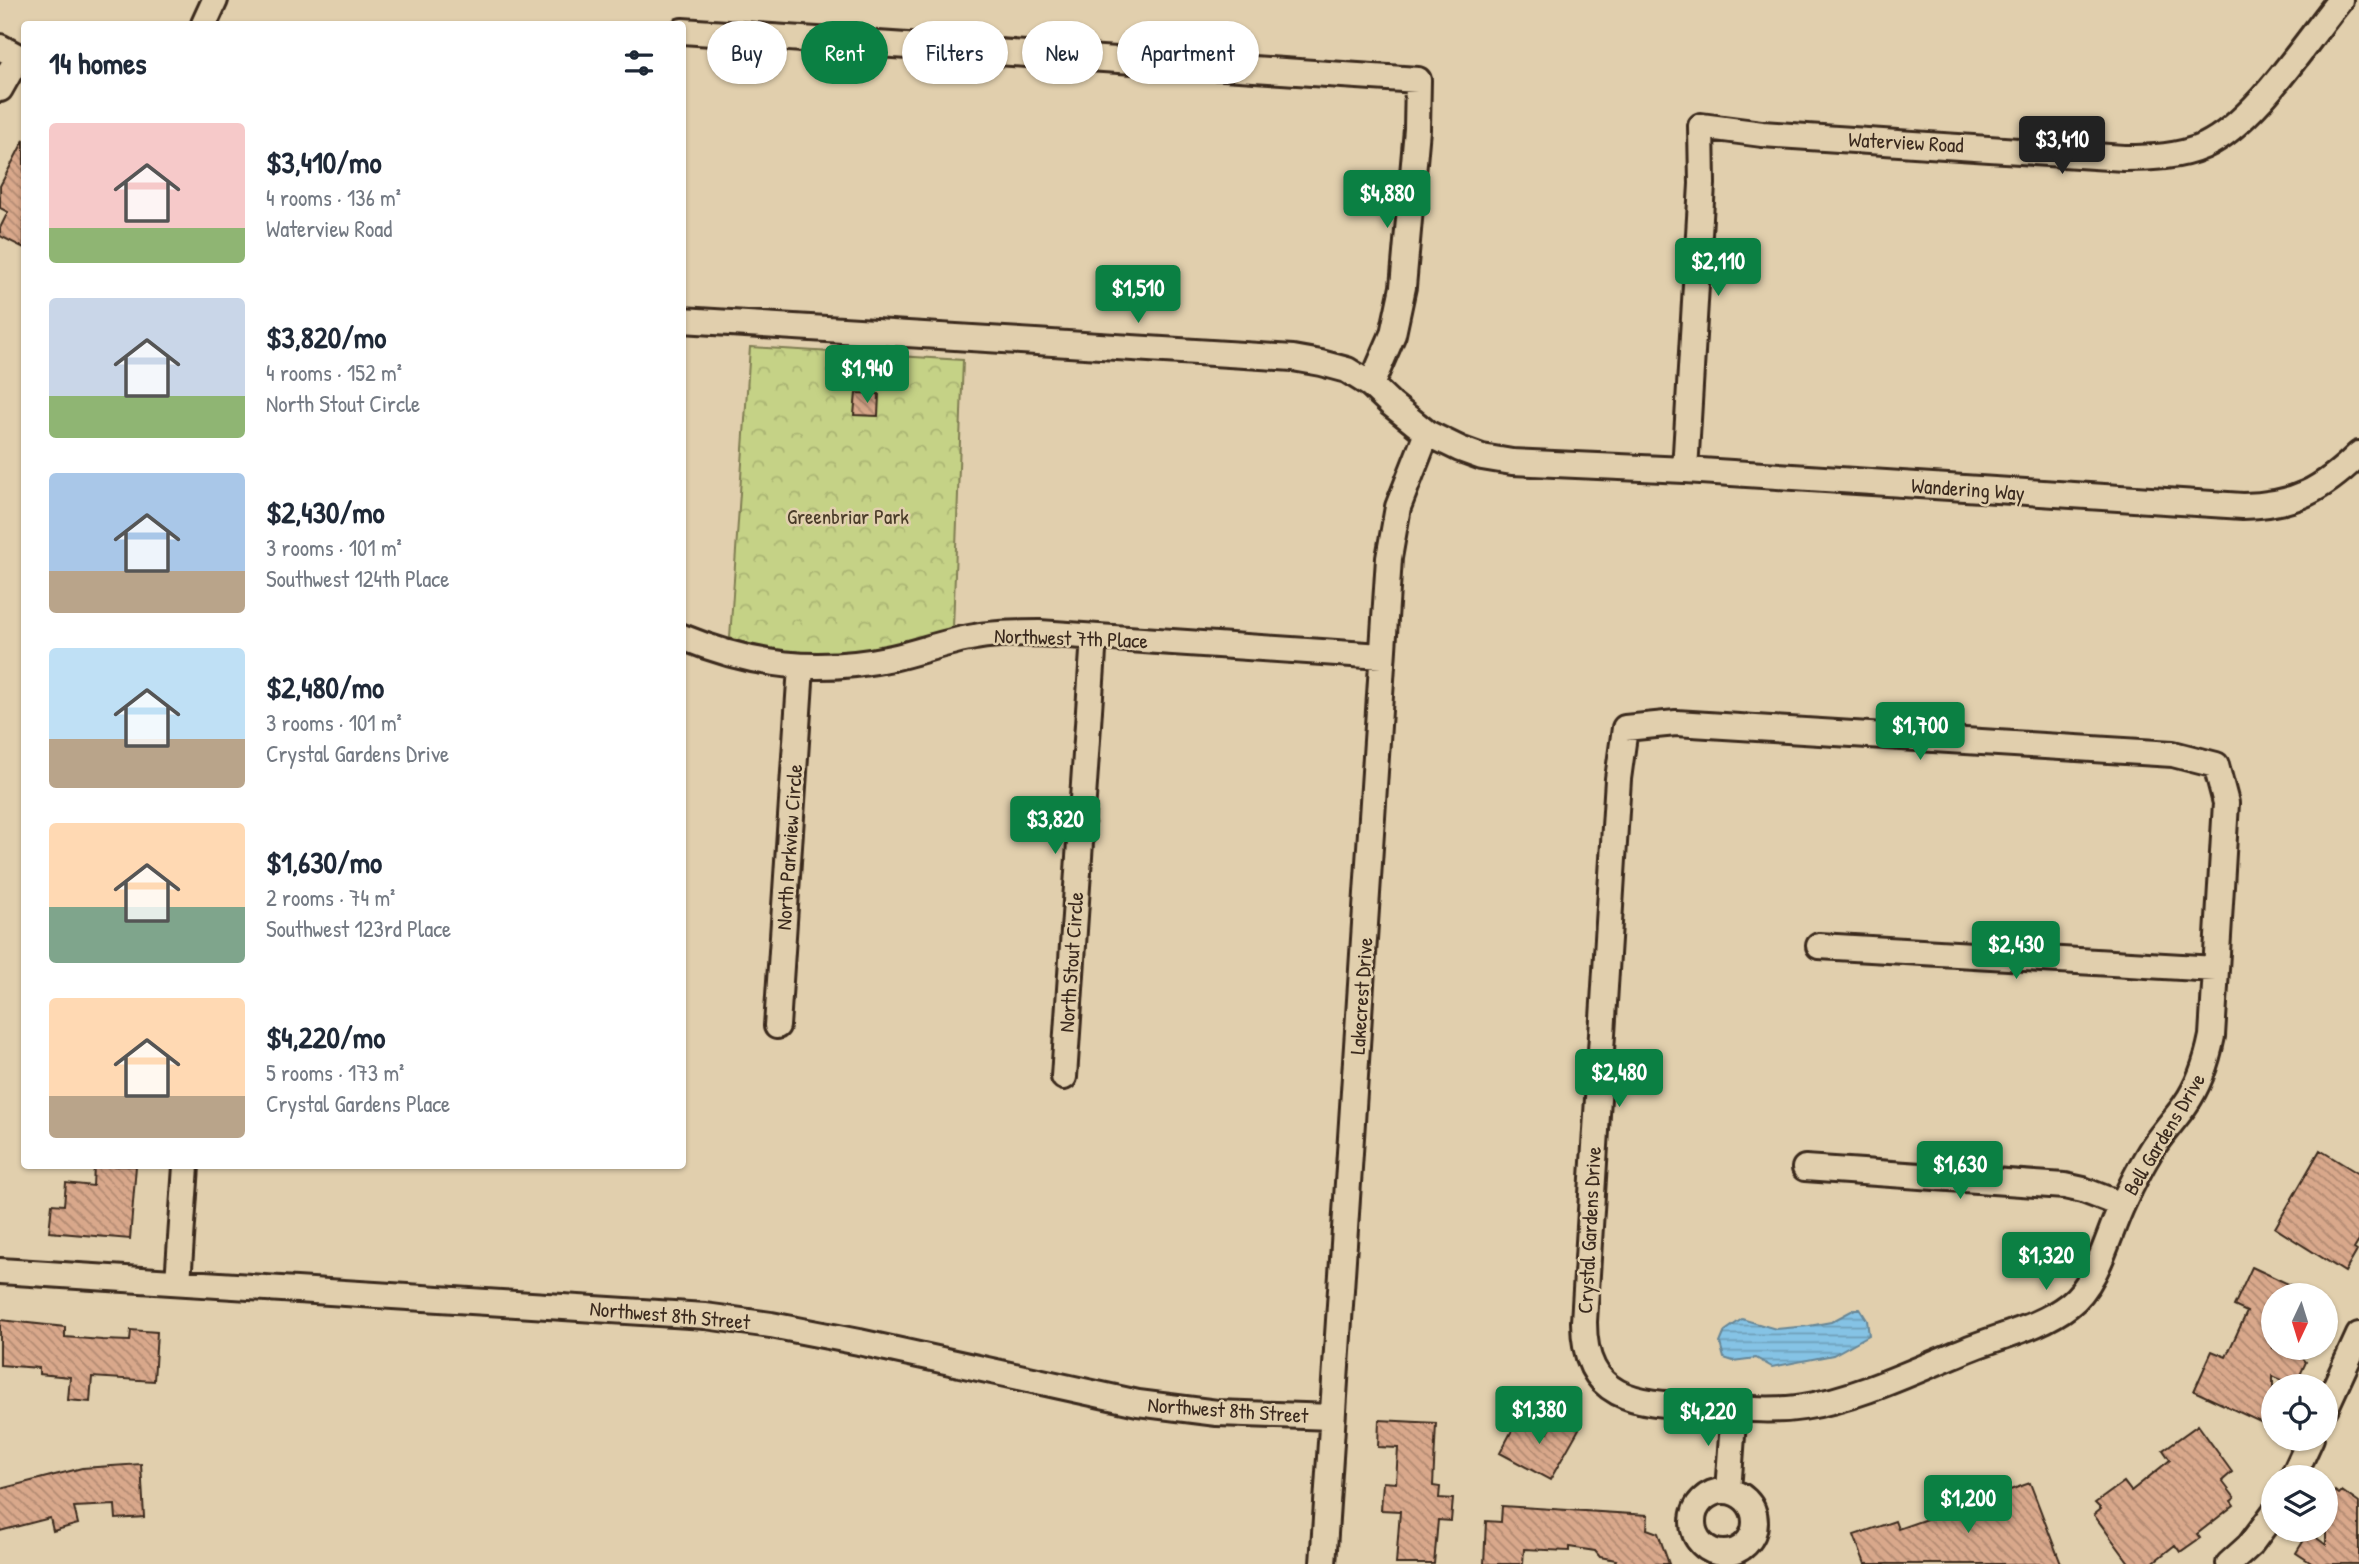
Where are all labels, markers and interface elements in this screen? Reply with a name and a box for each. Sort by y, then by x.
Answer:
chip: Buy [707,21,787,84]
chip: Rent [801,21,888,84]
chip: Filters [902,21,1008,84]
chip: New [1022,21,1103,84]
chip: Apartment [1117,21,1259,84]
text: 14 homes [49,43,147,83]
icon: filters [620,44,658,82]
pin: $3,410 [2005,116,2119,176]
text: $3,410 [2035,123,2089,154]
street label: Waterview Road [1848,125,1964,159]
text: $3,410/mo [266,142,381,182]
icon: home [105,151,189,235]
pin: $4,880 [1330,170,1444,230]
text: $4,880 [1359,177,1415,208]
text: 4 rooms · 136 m² [266,182,401,213]
text: Waterview Road [266,213,392,244]
pin: $2,110 [1661,238,1775,298]
text: $2,110 [1691,245,1745,276]
pin: $1,510 [1081,266,1195,325]
text: $1,510 [1111,272,1165,303]
text: $3,820/mo [266,317,386,357]
icon: home [105,326,189,410]
pin: $1,940 [810,346,924,405]
text: $1,940 [841,352,893,383]
text: 4 rooms · 152 m² [266,357,402,388]
text: North Stout Circle [266,388,420,419]
street label: Wandering Way [1910,471,2026,507]
text: $2,430/mo [266,492,385,532]
icon: home [105,501,189,585]
park label: Greenbriar Park [787,502,909,531]
text: 3 rooms · 101 m² [266,532,402,563]
text: Southwest 124th Place [266,563,449,594]
street label: Northwest 7th Place [994,621,1148,655]
text: $2,480/mo [266,667,384,707]
icon: home [105,676,189,760]
pin: $1,700 [1863,702,1977,762]
text: 3 rooms · 101 m² [266,707,402,738]
text: $1,700 [1892,709,1948,740]
text: Crystal Gardens Drive [266,738,449,769]
street label: North Parkview Circle [769,763,809,931]
pin: $3,820 [998,796,1112,856]
text: $3,820 [1026,803,1084,834]
text: $1,630/mo [266,842,382,882]
icon: home [105,851,189,935]
text: 2 rooms · 74 m² [266,882,395,913]
street label: North Stout Circle [1052,891,1090,1033]
text: Southwest 123rd Place [266,913,451,944]
pin: $2,430 [1959,922,2073,981]
text: $2,430 [1988,928,2044,959]
street label: Lakecrest Drive [1342,936,1380,1056]
text: $4,220/mo [266,1017,385,1057]
icon: home [105,1026,189,1110]
pin: $2,480 [1562,1050,1676,1109]
text: $2,480 [1591,1056,1647,1087]
text: 5 rooms · 173 m² [266,1057,404,1088]
street label: Bell Gardens Drive [2116,1067,2212,1201]
text: Crystal Gardens Place [266,1088,450,1119]
pin: $1,630 [1903,1142,2017,1201]
street label: Crystal Gardens Drive [1570,1146,1608,1314]
text: $1,630 [1933,1148,1987,1179]
pin: $1,320 [1989,1232,2103,1292]
text: $1,320 [2018,1239,2074,1270]
north arrow [2261,1283,2338,1360]
map controls [2261,1283,2338,1542]
street label: Northwest 8th Street [589,1294,752,1337]
button: locate [2261,1374,2338,1451]
pin: $1,380 [1482,1386,1596,1446]
pin: $4,220 [1651,1388,1765,1448]
street label: Northwest 8th Street [1147,1390,1310,1430]
text: $1,380 [1511,1393,1567,1424]
text: $4,220 [1680,1395,1736,1426]
button: layers [2261,1465,2338,1542]
pin: $1,200 [1911,1476,2025,1535]
text: $1,200 [1940,1482,1996,1513]

